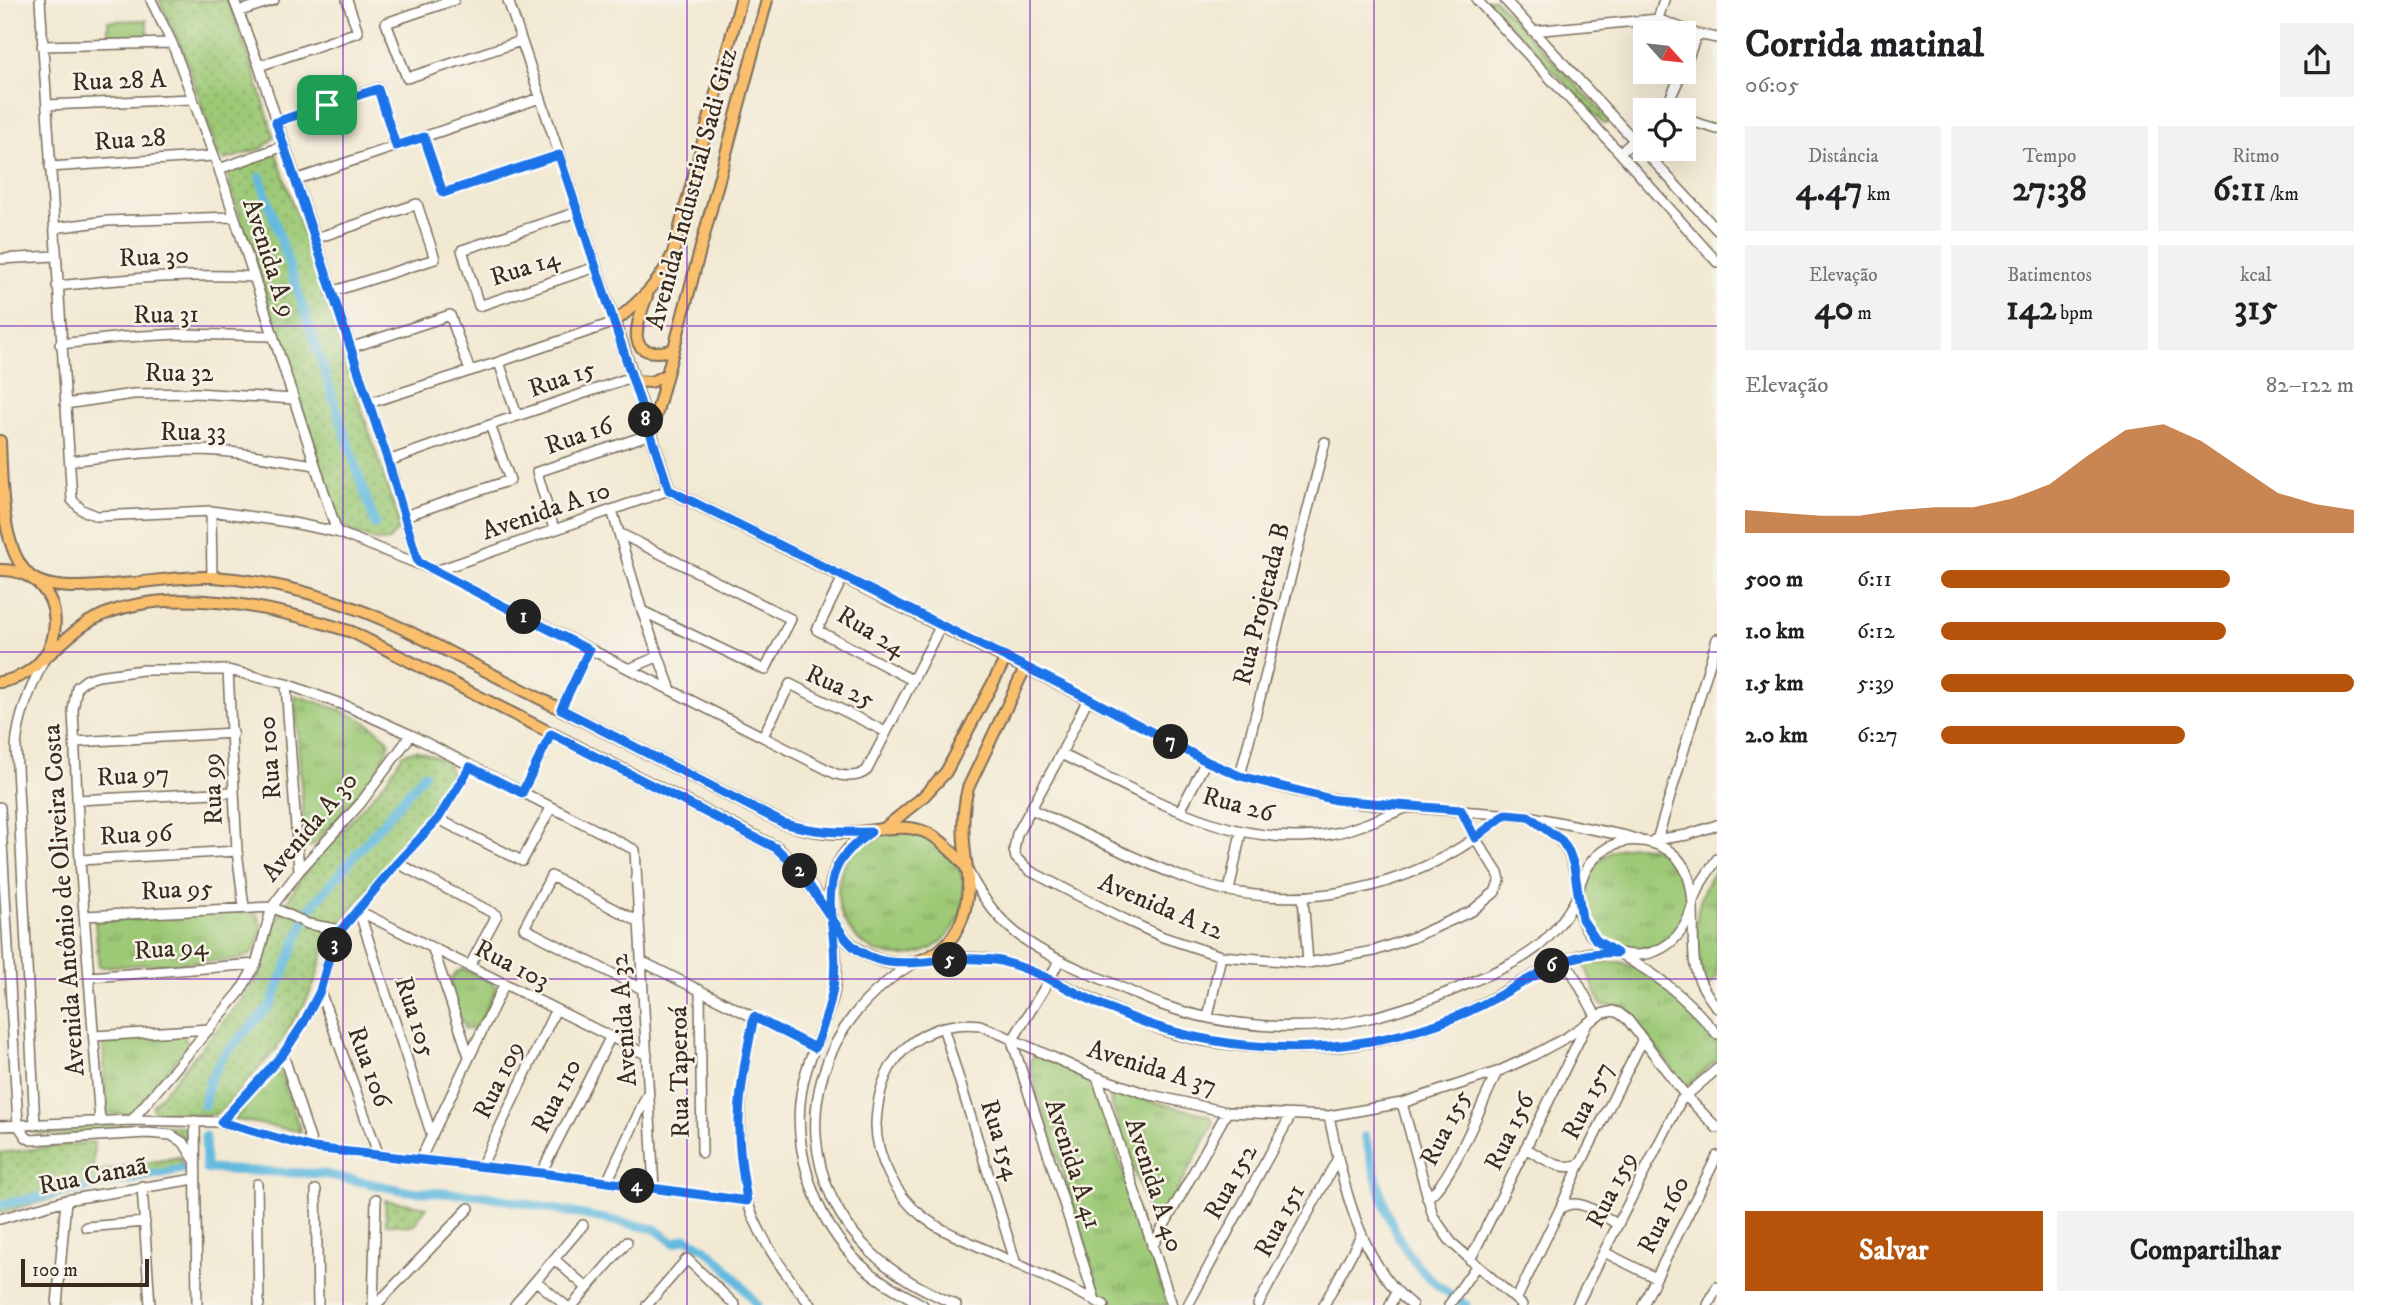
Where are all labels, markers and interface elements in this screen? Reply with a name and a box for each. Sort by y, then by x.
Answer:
north arrow [1633,21,1696,84]
map controls [1633,21,1696,161]
text: Corrida matinal [1745,21,1984,69]
button: share [2280,23,2354,97]
street label: Avenida Industrial Sadi Gitz [639,45,745,333]
street label: Rua 28 A [71,63,167,99]
text: 06:05 [1745,71,1799,100]
pin [297,75,357,135]
icon: arrive [308,86,346,124]
button: locate [1633,98,1696,161]
street label: Rua 28 [93,121,167,159]
text: Distância [1808,145,1878,168]
text: Tempo [2023,145,2076,168]
text: Ritmo [2232,145,2279,168]
text: 4.47 [1796,168,1863,212]
text: 27:38 [2012,168,2087,212]
text: 6:11 [2213,168,2266,212]
text: km [1863,183,1891,206]
text: /km [2266,183,2299,206]
street label: Avenida A 9 [234,194,304,322]
street label: Rua 30 [118,239,190,275]
street label: Rua 14 [486,241,565,295]
text: Elevação [1809,264,1878,287]
text: Batimentos [2007,264,2092,287]
text: kcal [2240,264,2271,287]
text: 40 [1814,287,1853,331]
text: 142 [2006,287,2056,331]
text: 315 [2234,287,2277,331]
street label: Rua 31 [133,298,199,332]
text: m [1853,302,1872,325]
text: bpm [2056,302,2093,325]
street label: Rua 15 [524,352,600,406]
street label: Rua 32 [145,357,214,390]
text: Elevação [1745,371,1828,400]
text: 82–122 m [2266,371,2354,400]
pin: 8 [628,402,664,438]
text: 8 [641,408,650,431]
street label: Rua 16 [541,409,619,463]
street label: Rua 33 [160,416,226,449]
street label: Avenida A 10 [477,474,615,548]
street label: Rua Projetada B [1226,519,1298,689]
text: 500 m [1745,565,1803,594]
text: 6:11 [1857,565,1892,594]
street label: Rua 24 [831,599,912,666]
pin: 1 [506,600,542,634]
text: 1 [520,605,527,628]
text: 1.0 km [1745,617,1805,646]
text: 6:12 [1857,617,1895,646]
street label: Rua 25 [800,657,880,717]
text: 1.5 km [1745,669,1804,698]
text: 5:39 [1857,669,1895,698]
street label: Rua 100 [251,715,289,801]
text: 2.0 km [1745,721,1808,750]
text: 6:27 [1857,721,1898,750]
street label: Avenida Antônio de Oliveira Costa [35,723,93,1077]
pin: 7 [1154,724,1188,760]
text: 7 [1165,730,1176,753]
street label: Rua 99 [195,752,231,826]
street label: Rua 97 [96,758,170,794]
street label: Avenida A 30 [254,765,366,889]
street label: Rua 26 [1199,780,1279,831]
street label: Rua 96 [99,817,175,853]
pin: 2 [782,854,818,888]
text: 2 [795,859,804,882]
street label: Avenida A 12 [1094,866,1229,948]
street label: Rua 95 [140,872,214,908]
pin: 3 [318,928,352,962]
street label: Rua 94 [133,930,210,968]
street label: Rua 103 [469,932,555,998]
text: 3 [331,933,338,956]
pin: 5 [932,942,968,978]
text: 5 [945,948,954,971]
pin: 6 [1534,948,1570,984]
street label: Avenida A 32 [603,952,645,1087]
text: 6 [1547,954,1556,977]
street label: Rua 105 [387,973,444,1062]
street label: Rua Taperoá [662,1006,698,1138]
street label: Rua 106 [339,1022,399,1113]
street label: Avenida A 37 [1083,1033,1221,1103]
street label: Rua 109 [466,1036,532,1124]
street label: Rua 110 [524,1053,590,1139]
street label: Rua 157 [1555,1057,1621,1145]
street label: Rua 155 [1413,1084,1479,1172]
street label: Rua 156 [1477,1086,1544,1176]
street label: Avenida A 41 [1036,1095,1110,1233]
street label: Rua 154 [972,1096,1028,1185]
street label: Avenida A 40 [1117,1114,1191,1256]
street label: Rua 152 [1197,1138,1265,1226]
street label: Rua 159 [1579,1146,1645,1234]
street label: Rua Canaã [36,1149,150,1203]
pin: 4 [620,1168,654,1204]
street label: Rua 160 [1630,1170,1698,1260]
text: 4 [631,1174,642,1197]
street label: Rua 151 [1247,1179,1313,1263]
button: Salvar [1745,1211,2043,1291]
button: Compartilhar [2057,1211,2354,1291]
scale bar [21,1256,149,1288]
text: 100 m [32,1259,78,1282]

